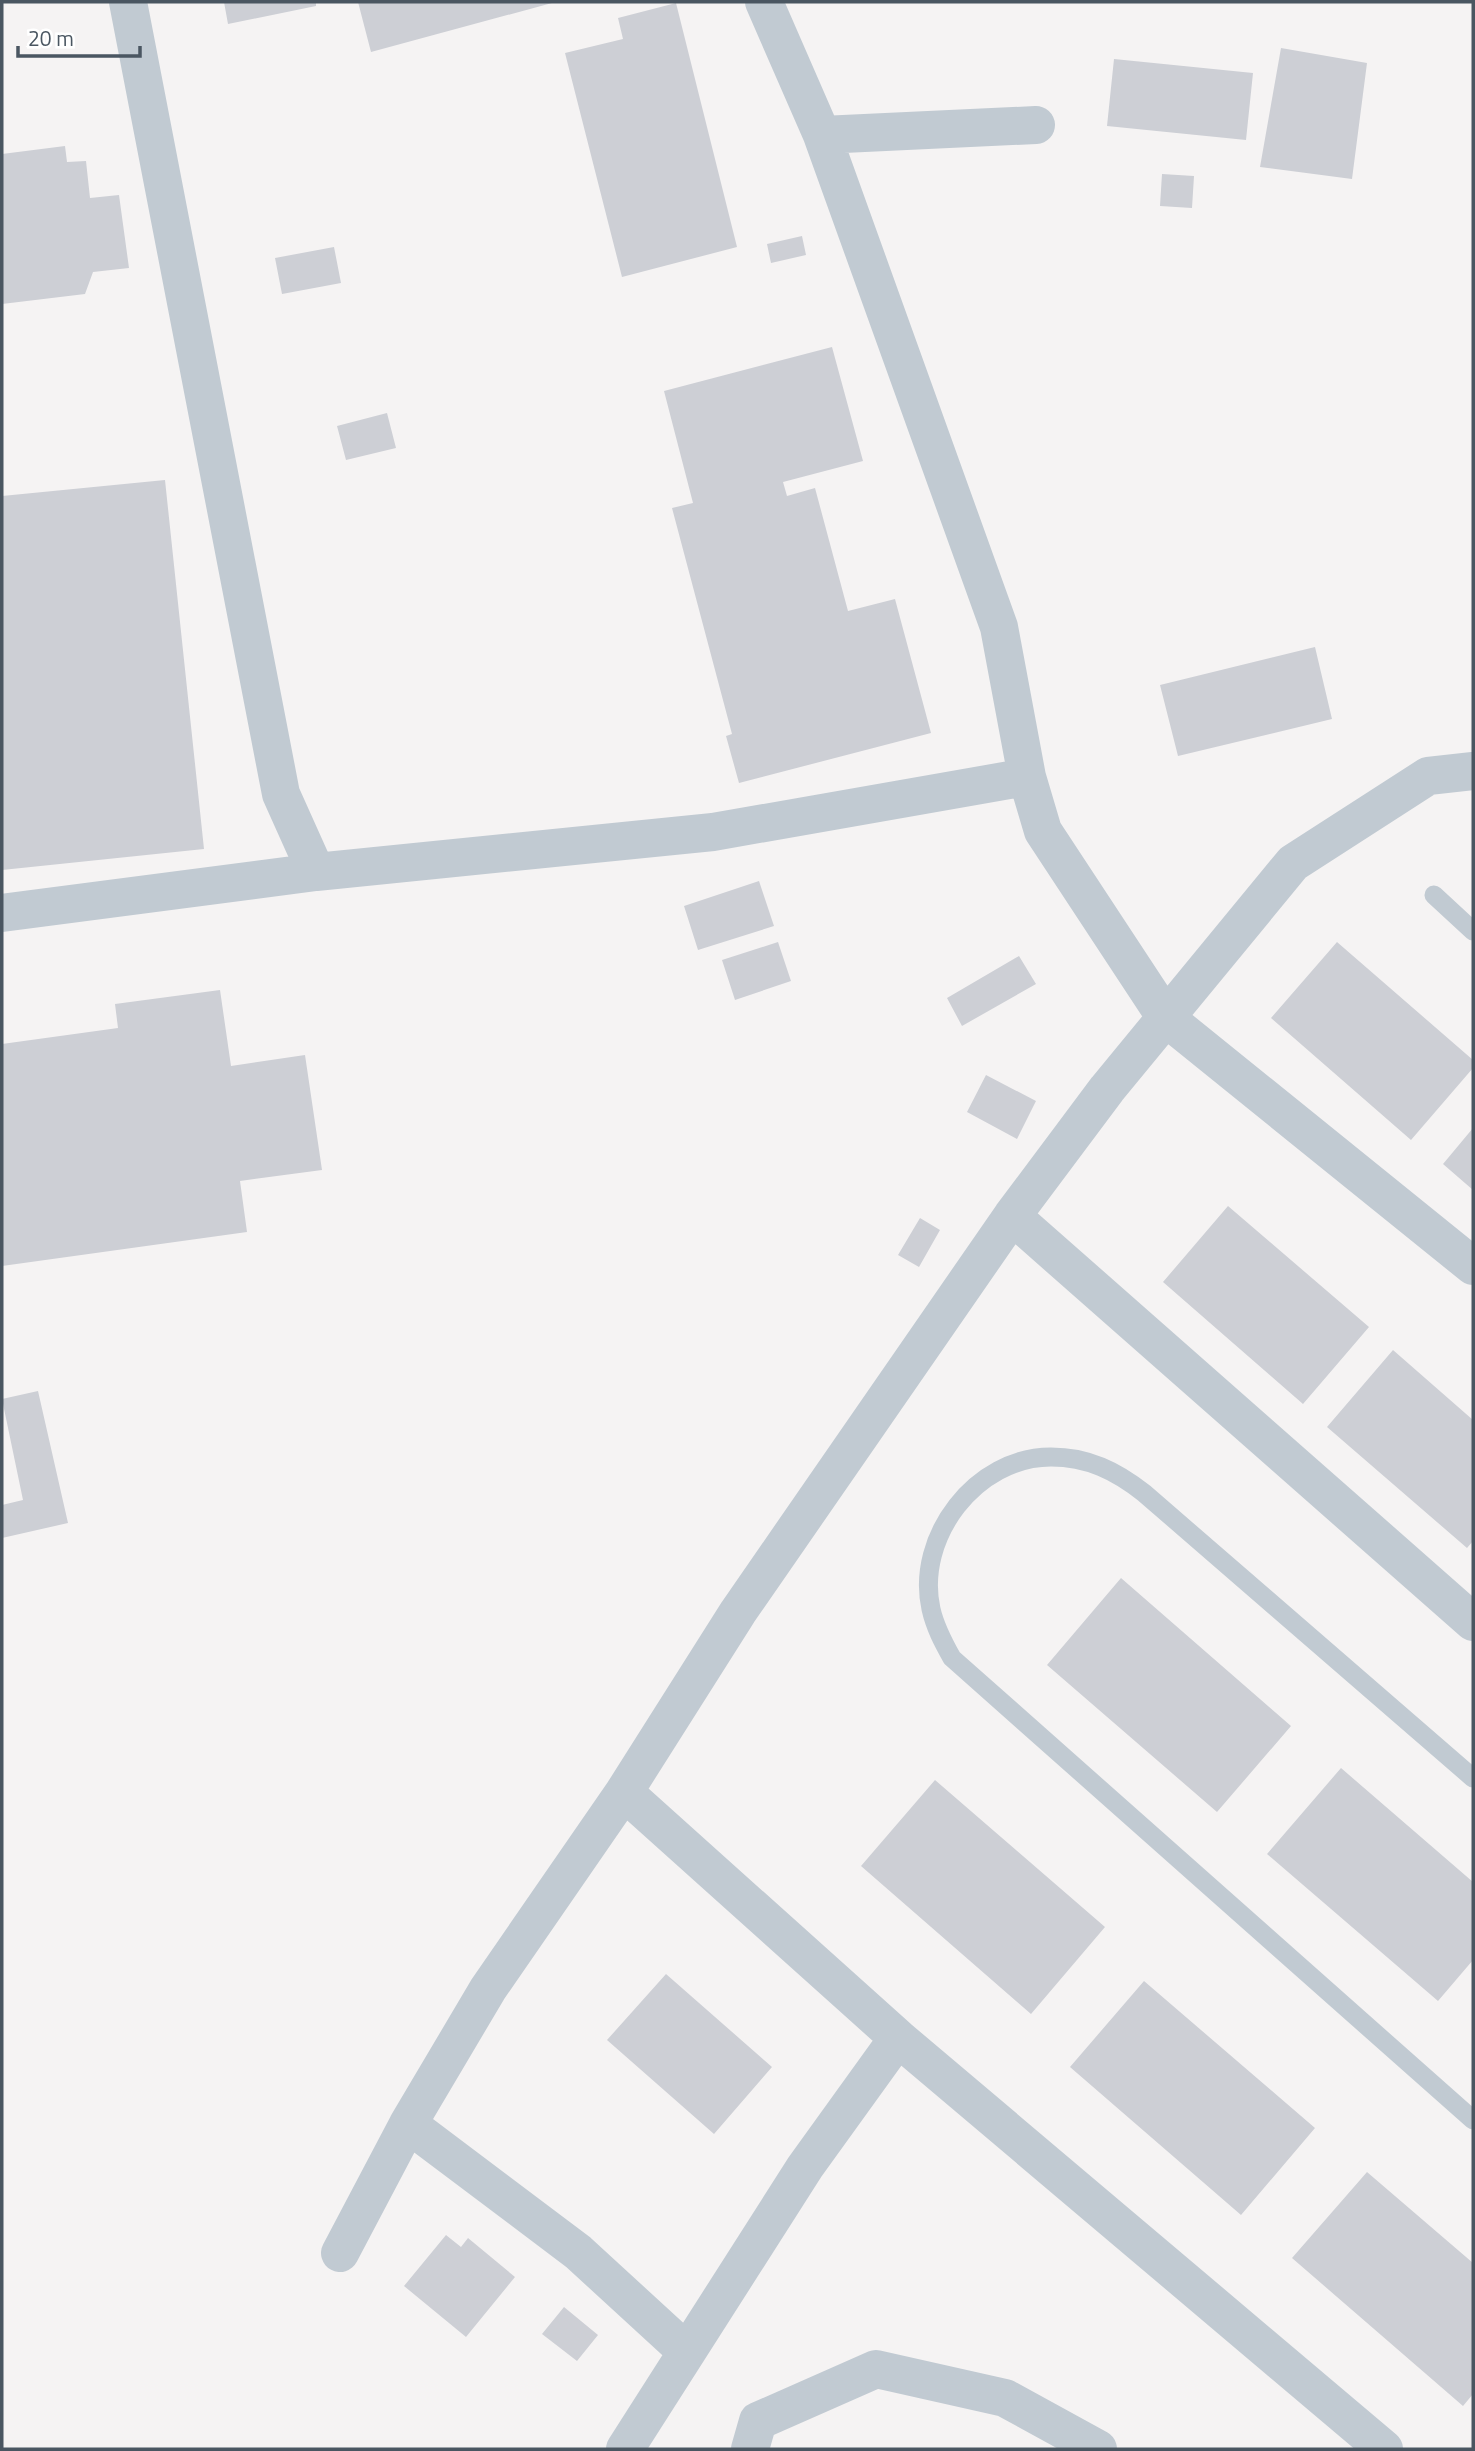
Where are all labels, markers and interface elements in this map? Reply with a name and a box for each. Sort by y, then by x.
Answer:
scale bar [18,14,140,58]
text: 20 m [28,22,74,54]

